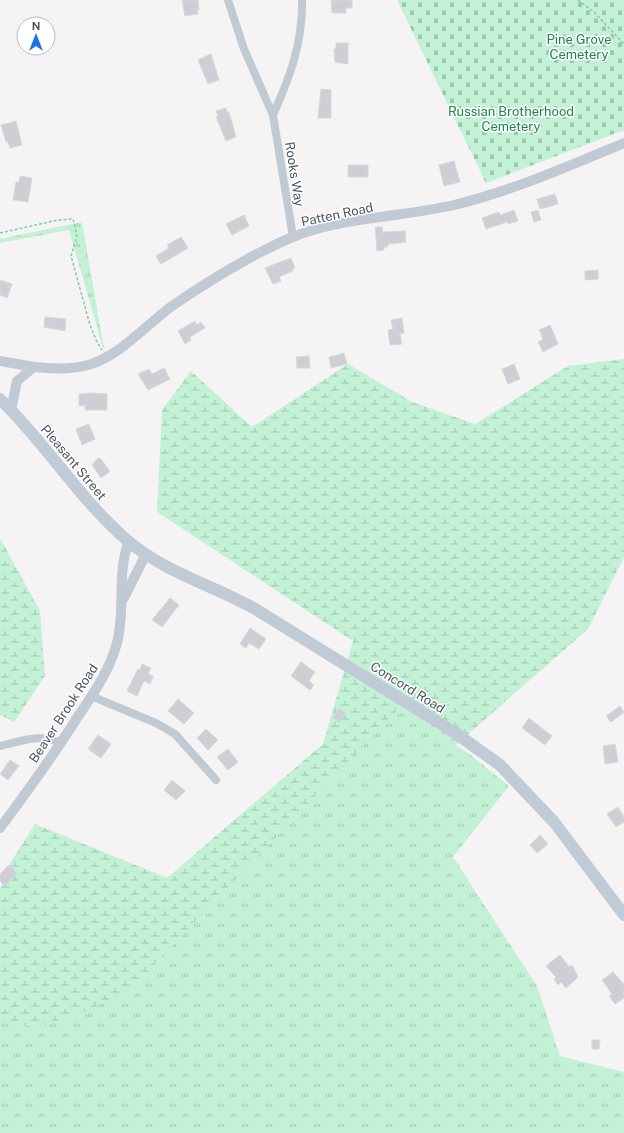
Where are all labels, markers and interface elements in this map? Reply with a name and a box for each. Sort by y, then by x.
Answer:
north arrow [16,16,56,56]
text: N [32,20,40,32]
park label: Pine Grove Cemetery [546,32,612,62]
park label: Russian Brotherhood Cemetery [448,104,574,134]
street label: Rooks Way [282,141,307,208]
street label: Patten Road [300,200,374,229]
street label: Pleasant Street [38,422,109,503]
street label: Concord Road [368,659,448,716]
street label: Beaver Brook Road [26,661,101,765]

